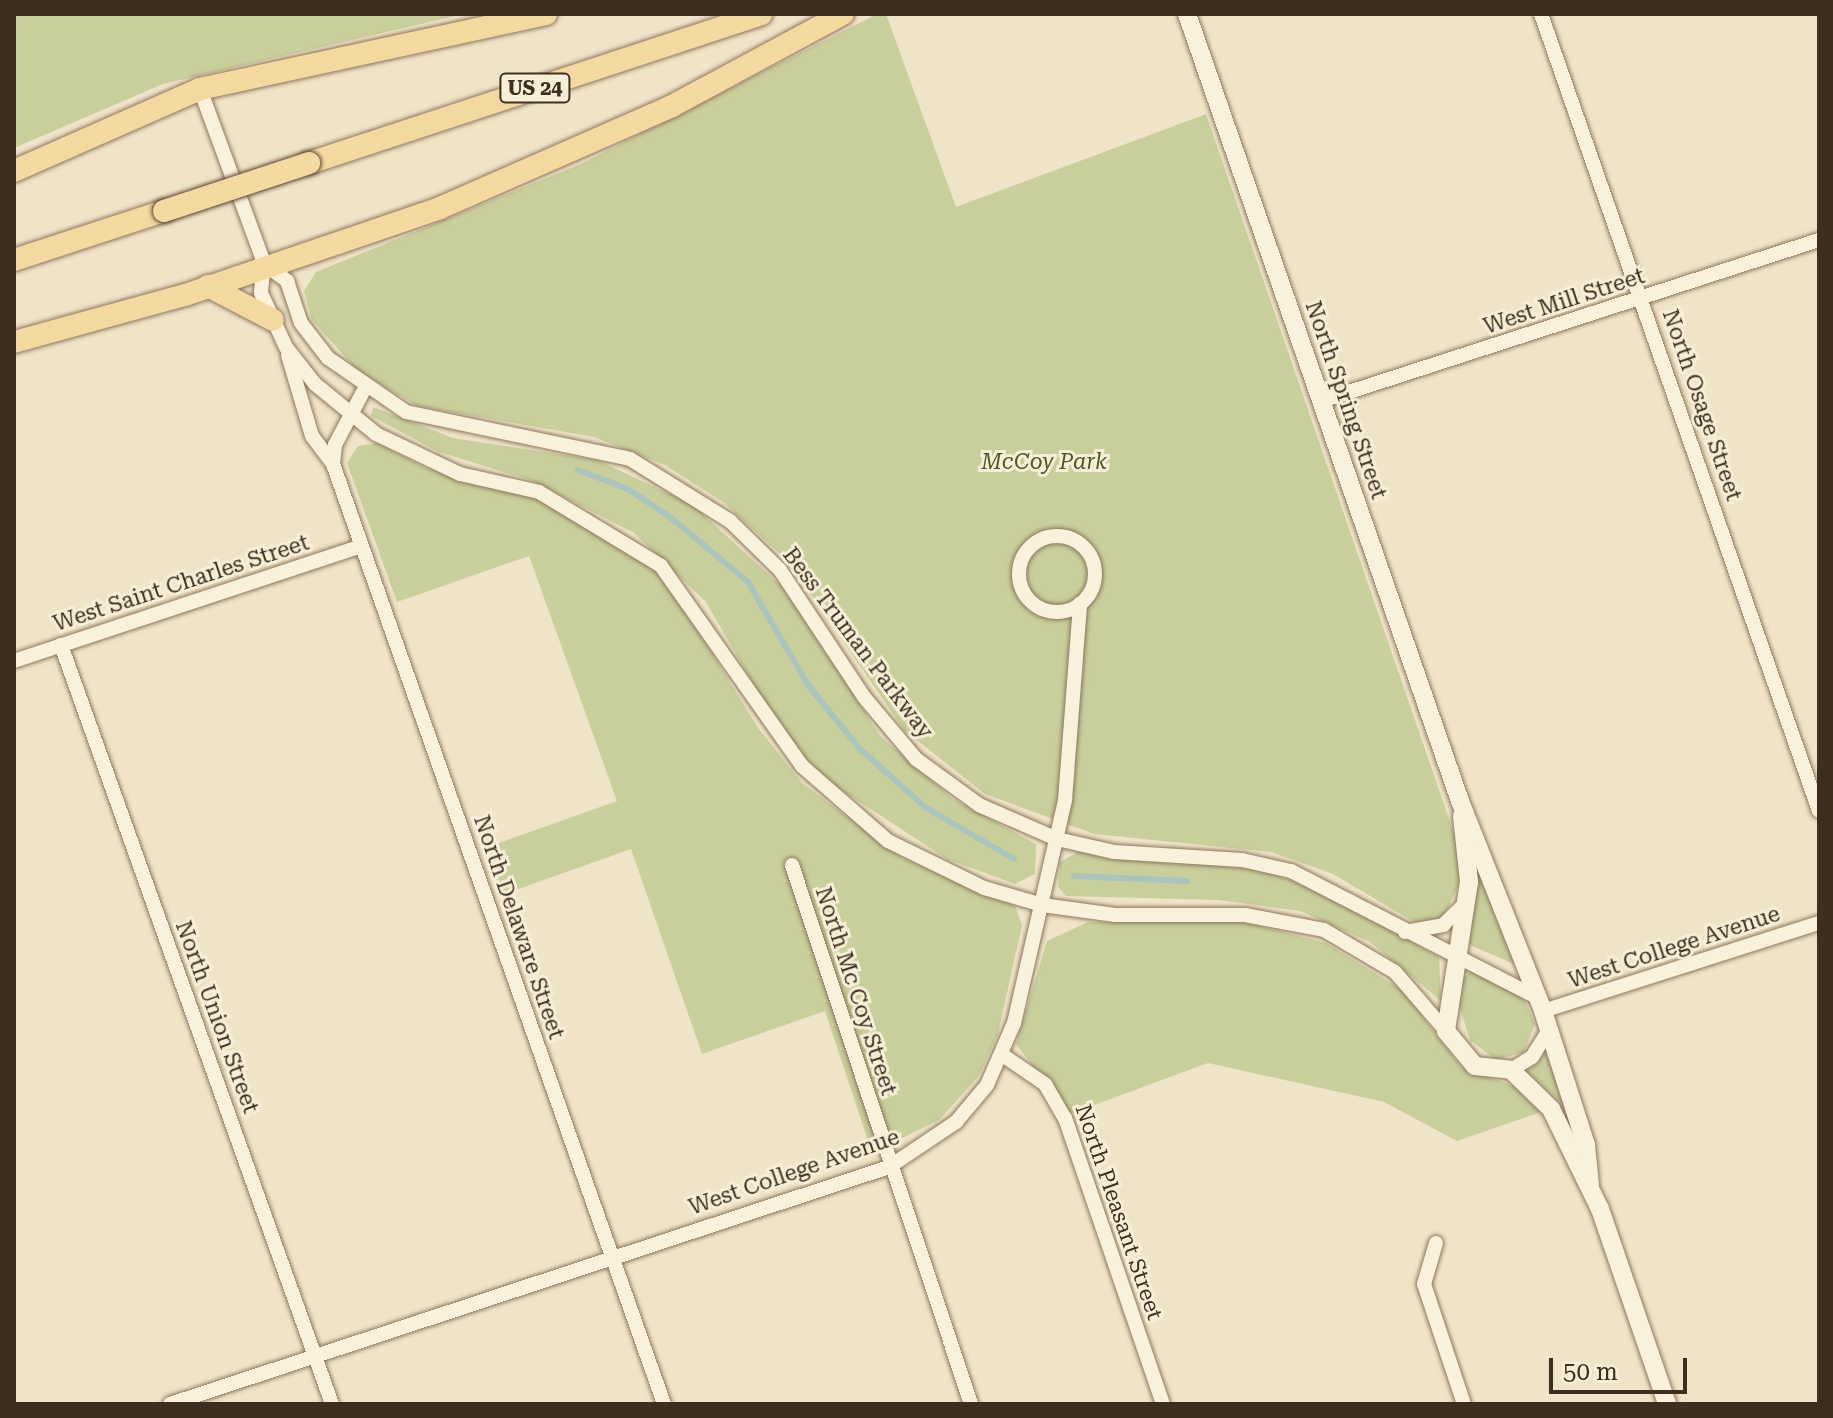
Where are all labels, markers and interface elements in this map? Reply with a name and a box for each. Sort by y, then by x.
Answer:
road number: US 24 [499,72,571,104]
street label: West Mill Street [1480,262,1648,340]
street label: North Spring Street [1300,297,1392,503]
street label: North Osage Street [1657,306,1747,504]
park label: McCoy Park [981,449,1107,475]
street label: West Saint Charles Street [50,529,312,637]
street label: Bess Truman Parkway [777,542,939,744]
street label: North Delaware Street [468,812,570,1042]
street label: North Mc Coy Street [810,884,902,1098]
street label: West College Avenue [1565,900,1783,994]
street label: North Union Street [170,917,264,1117]
street label: North Pleasant Street [1070,1101,1168,1323]
street label: West College Avenue [685,1124,903,1220]
scale bar [1553,1342,1691,1392]
text: 50 m [1563,1358,1618,1386]

